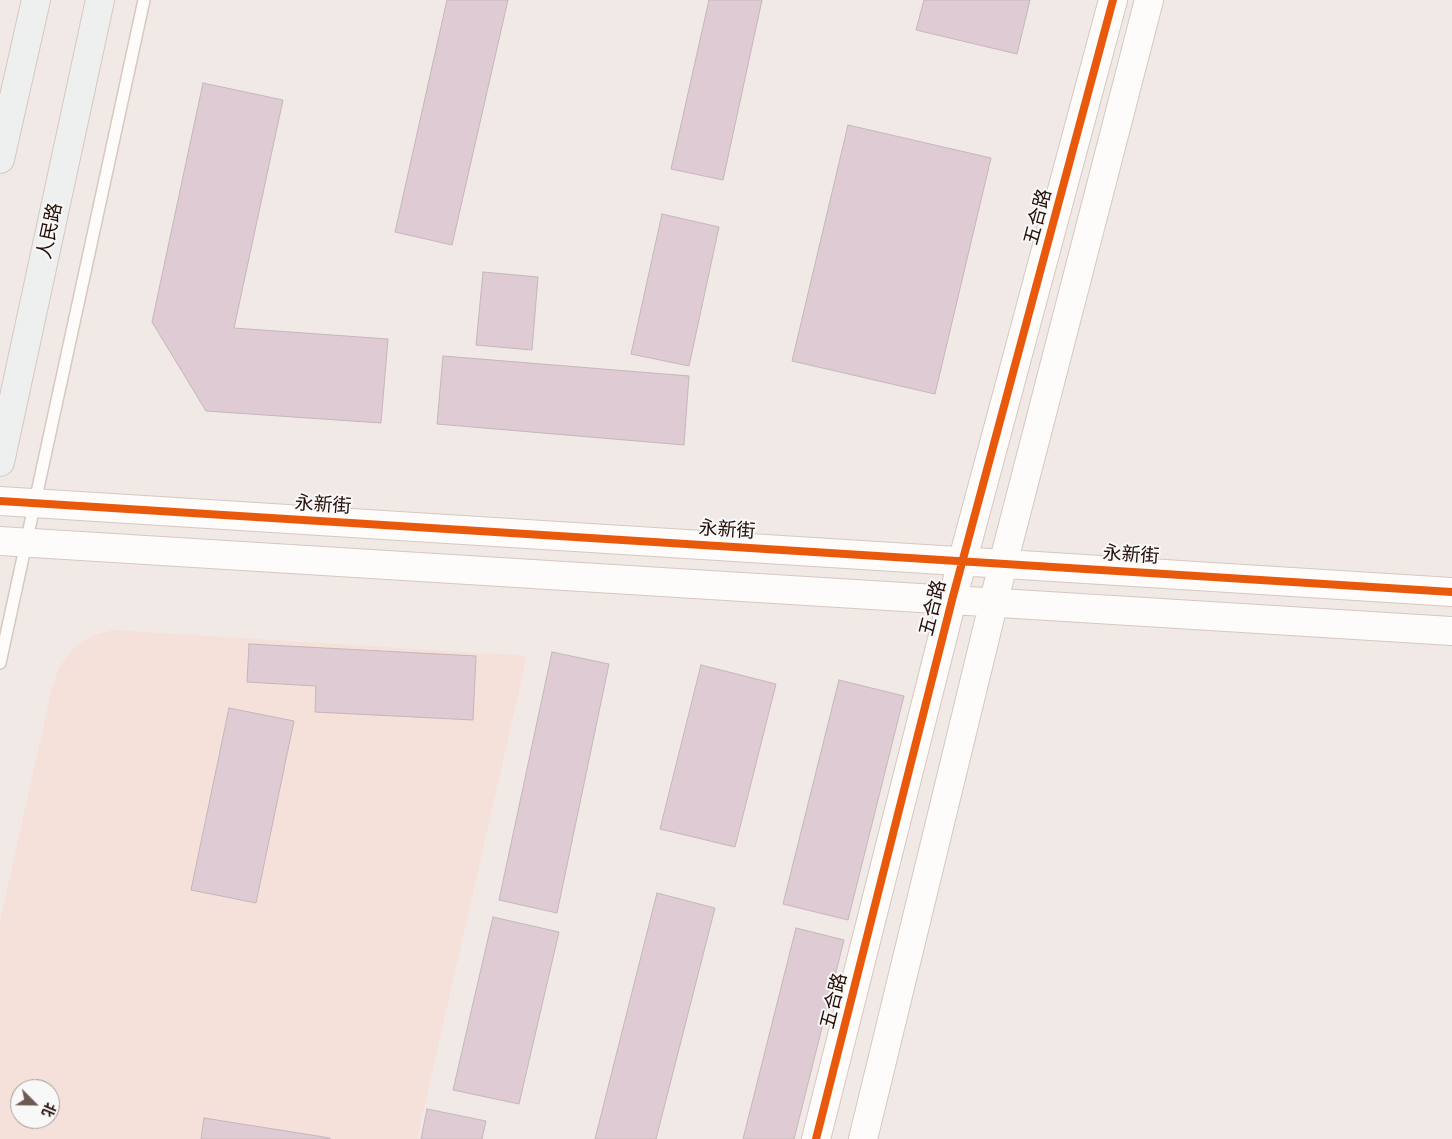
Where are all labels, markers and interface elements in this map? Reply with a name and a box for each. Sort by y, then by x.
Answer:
street label: 五合路 [1020,187,1056,247]
street label: 人民路 [33,201,67,261]
street label: 永新街 [294,492,352,518]
street label: 永新街 [698,517,756,543]
street label: 永新街 [1102,542,1160,568]
street label: 五合路 [915,578,951,638]
street label: 五合路 [816,971,852,1031]
north arrow [10,1079,60,1129]
text: 北 [39,1100,57,1119]

